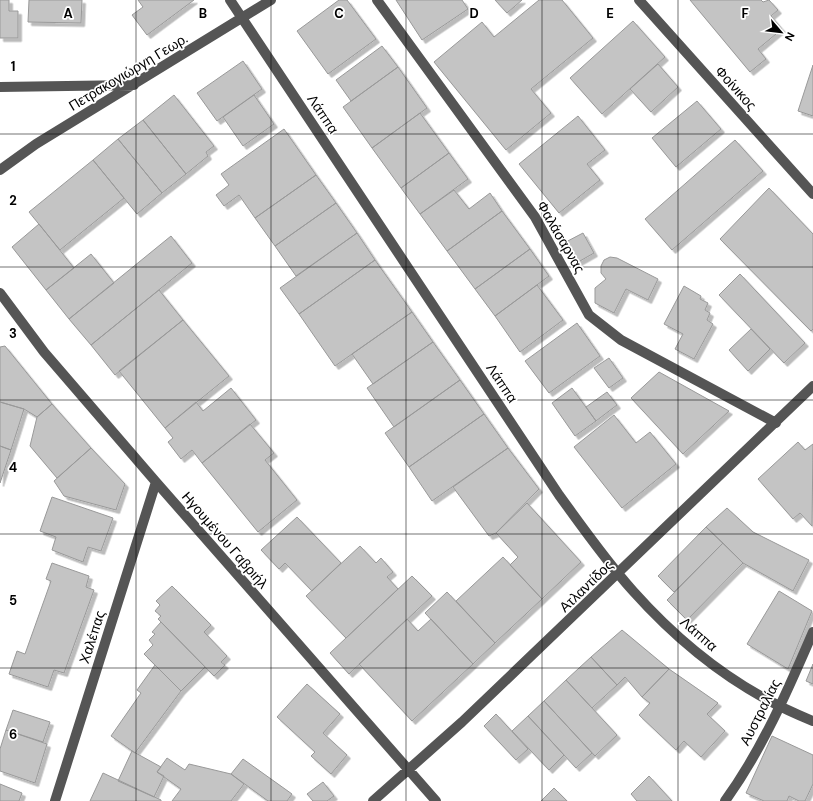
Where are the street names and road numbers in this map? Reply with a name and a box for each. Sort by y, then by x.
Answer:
street label: Πετρακογιώργη Γεωρ. [65,29,191,115]
street label: Φοίνικος [711,62,761,114]
street label: Λάππα [303,91,343,137]
street label: Φαλάσαρνας [533,198,589,277]
street label: Λάππα [482,360,522,406]
street label: Ηγουμένου Γαβριήλ [178,488,272,592]
street label: Ατλαντίδος [555,556,617,616]
street label: Χαλέπας [75,608,109,666]
street label: Λάππα [677,613,721,655]
street label: Αυστραλίας [736,676,785,748]

